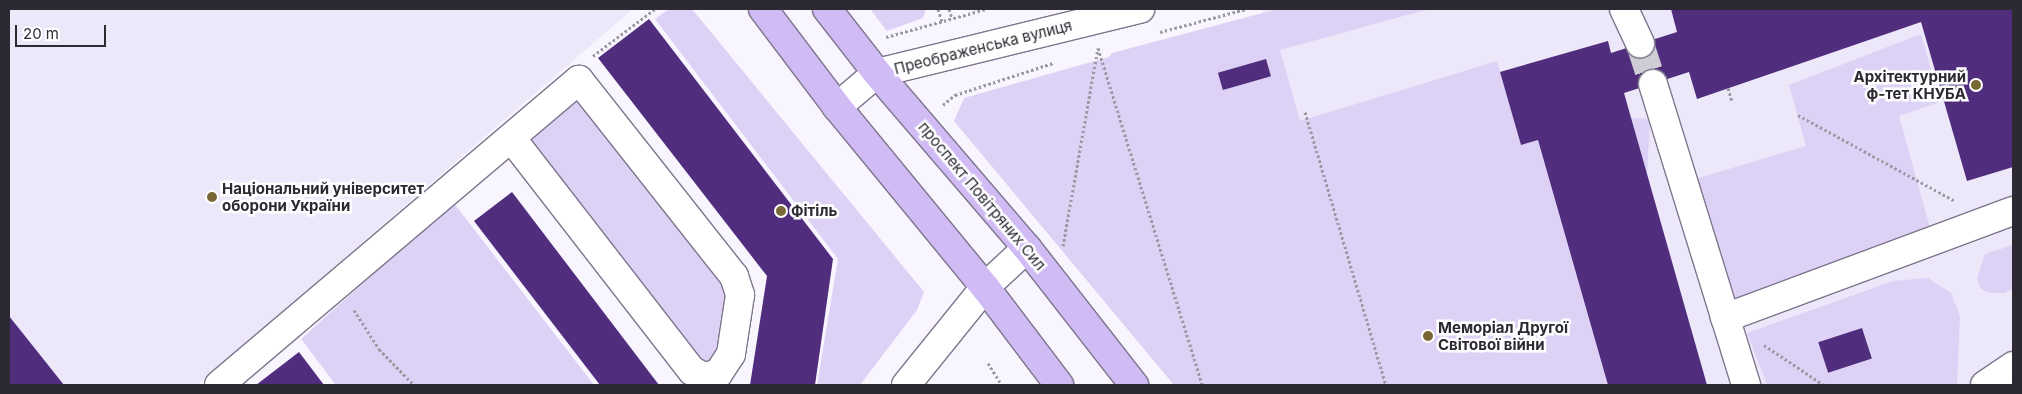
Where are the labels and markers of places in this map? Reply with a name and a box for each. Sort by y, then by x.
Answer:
place label: Архітектурний ф-тет КНУБА [1854,67,1966,102]
marker: Архітектурний ф-тет КНУБА [1970,79,1982,91]
place label: Національний університет оборони України [222,179,424,214]
marker: Національний університет оборони України [206,191,218,203]
place label: Фітіль [791,202,837,220]
marker: Фітіль [775,205,787,217]
place label: Меморіал Другої Світової війни [1438,318,1568,353]
marker: Меморіал Другої Світової війни [1422,330,1434,342]

